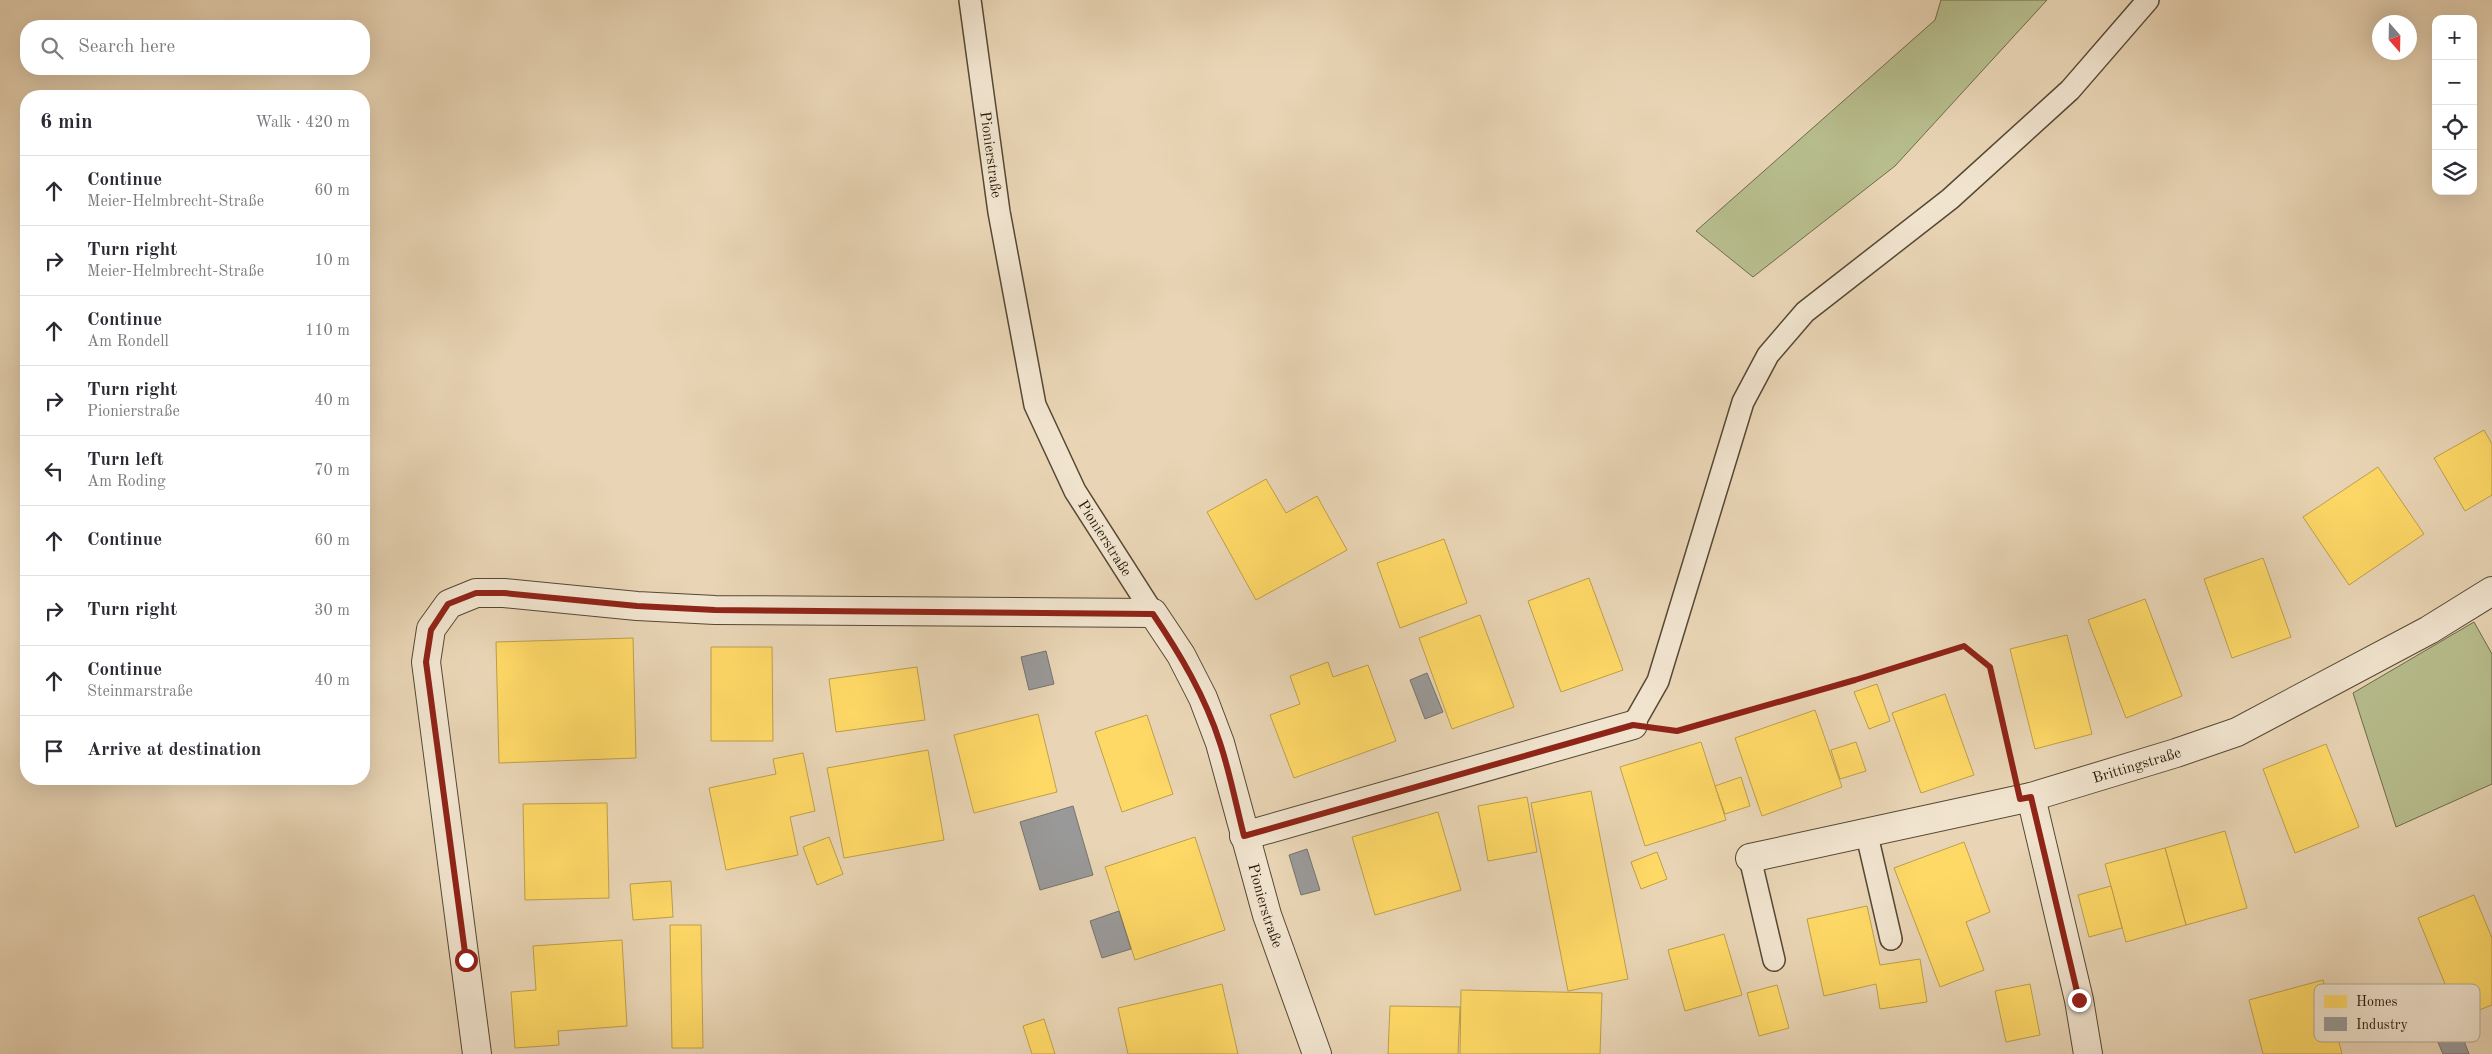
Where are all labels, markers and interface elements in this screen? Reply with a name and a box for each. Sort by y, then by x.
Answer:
north arrow [2372,15,2417,60]
map controls [2432,15,2477,195]
button: + [2432,15,2477,60]
search box [20,20,370,75]
icon: search [38,34,66,62]
text: Search here [78,38,175,57]
button: − [2432,60,2477,105]
button: locate [2432,105,2477,150]
street label: Pionierstraße [976,111,1003,199]
text: 6 min [40,112,93,133]
text: Walk · 420 m [255,115,350,131]
button: layers [2432,150,2477,195]
text: Continue [87,171,162,190]
icon: ahead [40,177,68,205]
text: 60 m [314,183,350,199]
text: Meier-Helmbrecht-Straße [87,194,264,210]
text: Turn right [87,241,177,260]
icon: right [40,247,68,275]
text: 10 m [314,253,350,269]
text: Meier-Helmbrecht-Straße [87,264,264,280]
text: Continue [87,311,162,330]
icon: ahead [40,317,68,345]
text: 110 m [305,323,350,339]
text: Am Rondell [87,334,169,350]
text: Turn right [87,381,177,400]
icon: right [40,387,68,415]
text: 40 m [314,393,350,409]
text: Pionierstraße [87,404,180,420]
text: Turn left [87,451,164,470]
icon: left [40,457,68,485]
text: 70 m [314,463,350,479]
text: Am Roding [87,474,166,490]
street label: Pionierstraße [1074,498,1134,580]
icon: ahead [40,527,68,555]
text: Continue [87,531,162,550]
text: 60 m [314,533,350,549]
icon: right [40,597,68,625]
text: Turn right [87,601,177,620]
text: 30 m [314,603,350,619]
text: Continue [87,661,162,680]
icon: ahead [40,667,68,695]
text: 40 m [314,673,350,689]
text: Steinmarstraße [87,684,193,700]
icon: arrive [40,737,68,765]
text: Arrive at destination [87,741,261,760]
street label: Brittingstraße [2091,746,2183,787]
street label: Pionierstraße [1244,862,1284,950]
route start [455,949,478,972]
legend [2314,984,2480,1042]
route end [2068,989,2091,1012]
text: Homes [2356,995,2398,1009]
text: Industry [2356,1018,2409,1032]

